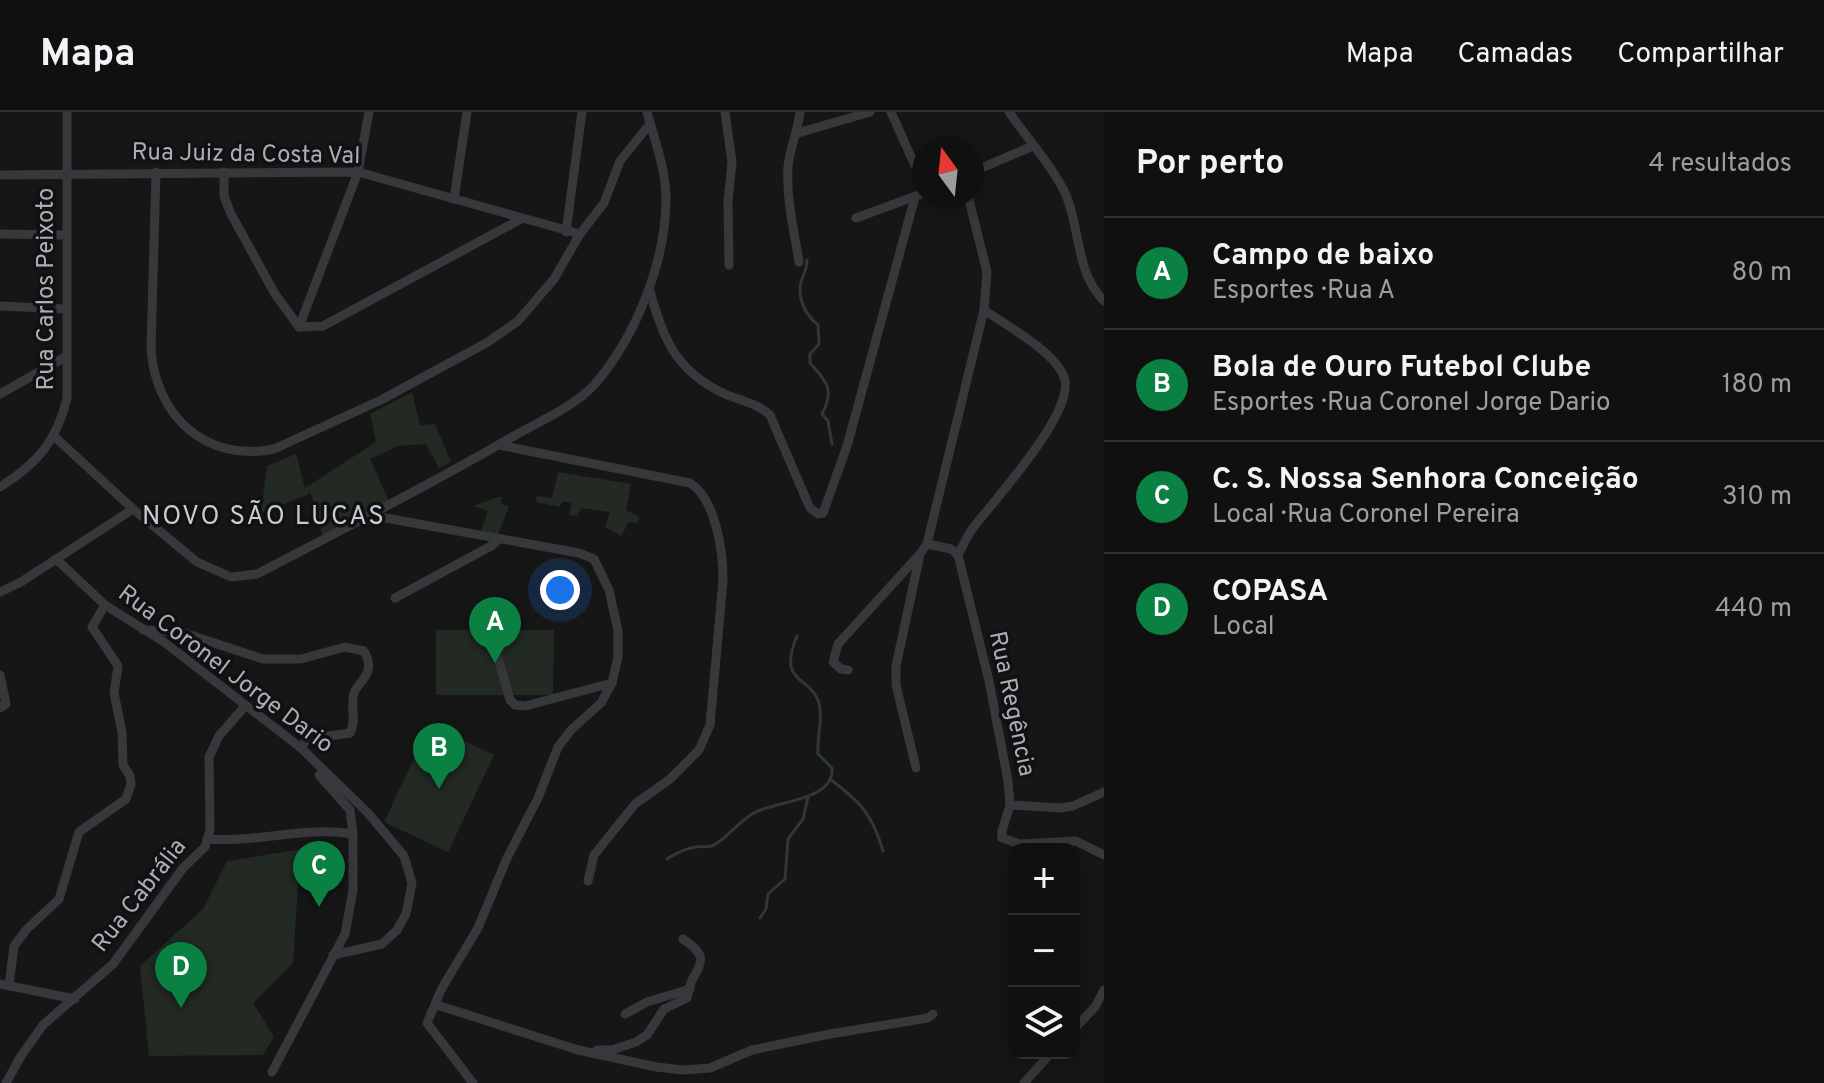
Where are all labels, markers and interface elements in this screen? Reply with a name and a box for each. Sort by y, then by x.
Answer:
text: Mapa [40,31,136,80]
text: Mapa [1346,37,1413,73]
text: Camadas [1457,37,1573,73]
text: Compartilhar [1617,37,1784,73]
north arrow [912,136,984,208]
street label: Rua Juiz da Costa Val [131,138,361,172]
text: Por perto [1136,143,1285,186]
text: 4 resultados [1648,148,1792,181]
street label: Rua Carlos Peixoto [32,188,62,390]
text: Campo de baixo [1212,238,1434,275]
text: A [1153,257,1171,290]
text: 80 m [1732,257,1792,290]
text: Esportes · Rua A [1212,275,1395,308]
text: Bola de Ouro Futebol Clube [1212,350,1591,387]
text: B [1153,369,1171,402]
text: 180 m [1722,369,1792,402]
text: Esportes · Rua Coronel Jorge Dario [1212,387,1611,420]
text: C. S. Nossa Senhora Conceição [1212,462,1639,499]
text: C [1154,481,1170,514]
text: 310 m [1722,481,1792,514]
text: Local · Rua Coronel Pereira [1212,499,1520,532]
district label: NOVO SÃO LUCAS [142,500,386,534]
your location [540,570,580,610]
text: COPASA [1212,574,1328,611]
street label: Rua Coronel Jorge Dario [111,579,339,761]
text: D [1153,593,1171,626]
text: 440 m [1715,593,1792,626]
pin: A [469,597,521,663]
text: Local [1212,611,1275,644]
street label: Rua Regência [981,629,1041,779]
pin: B [413,723,465,789]
street label: Rua Cabrália [86,833,194,959]
pin: C [293,841,345,907]
map controls [1008,843,1080,1059]
button: + [1008,843,1080,915]
button: − [1008,915,1080,987]
pin: D [155,942,207,1008]
button: layers [1008,987,1080,1059]

